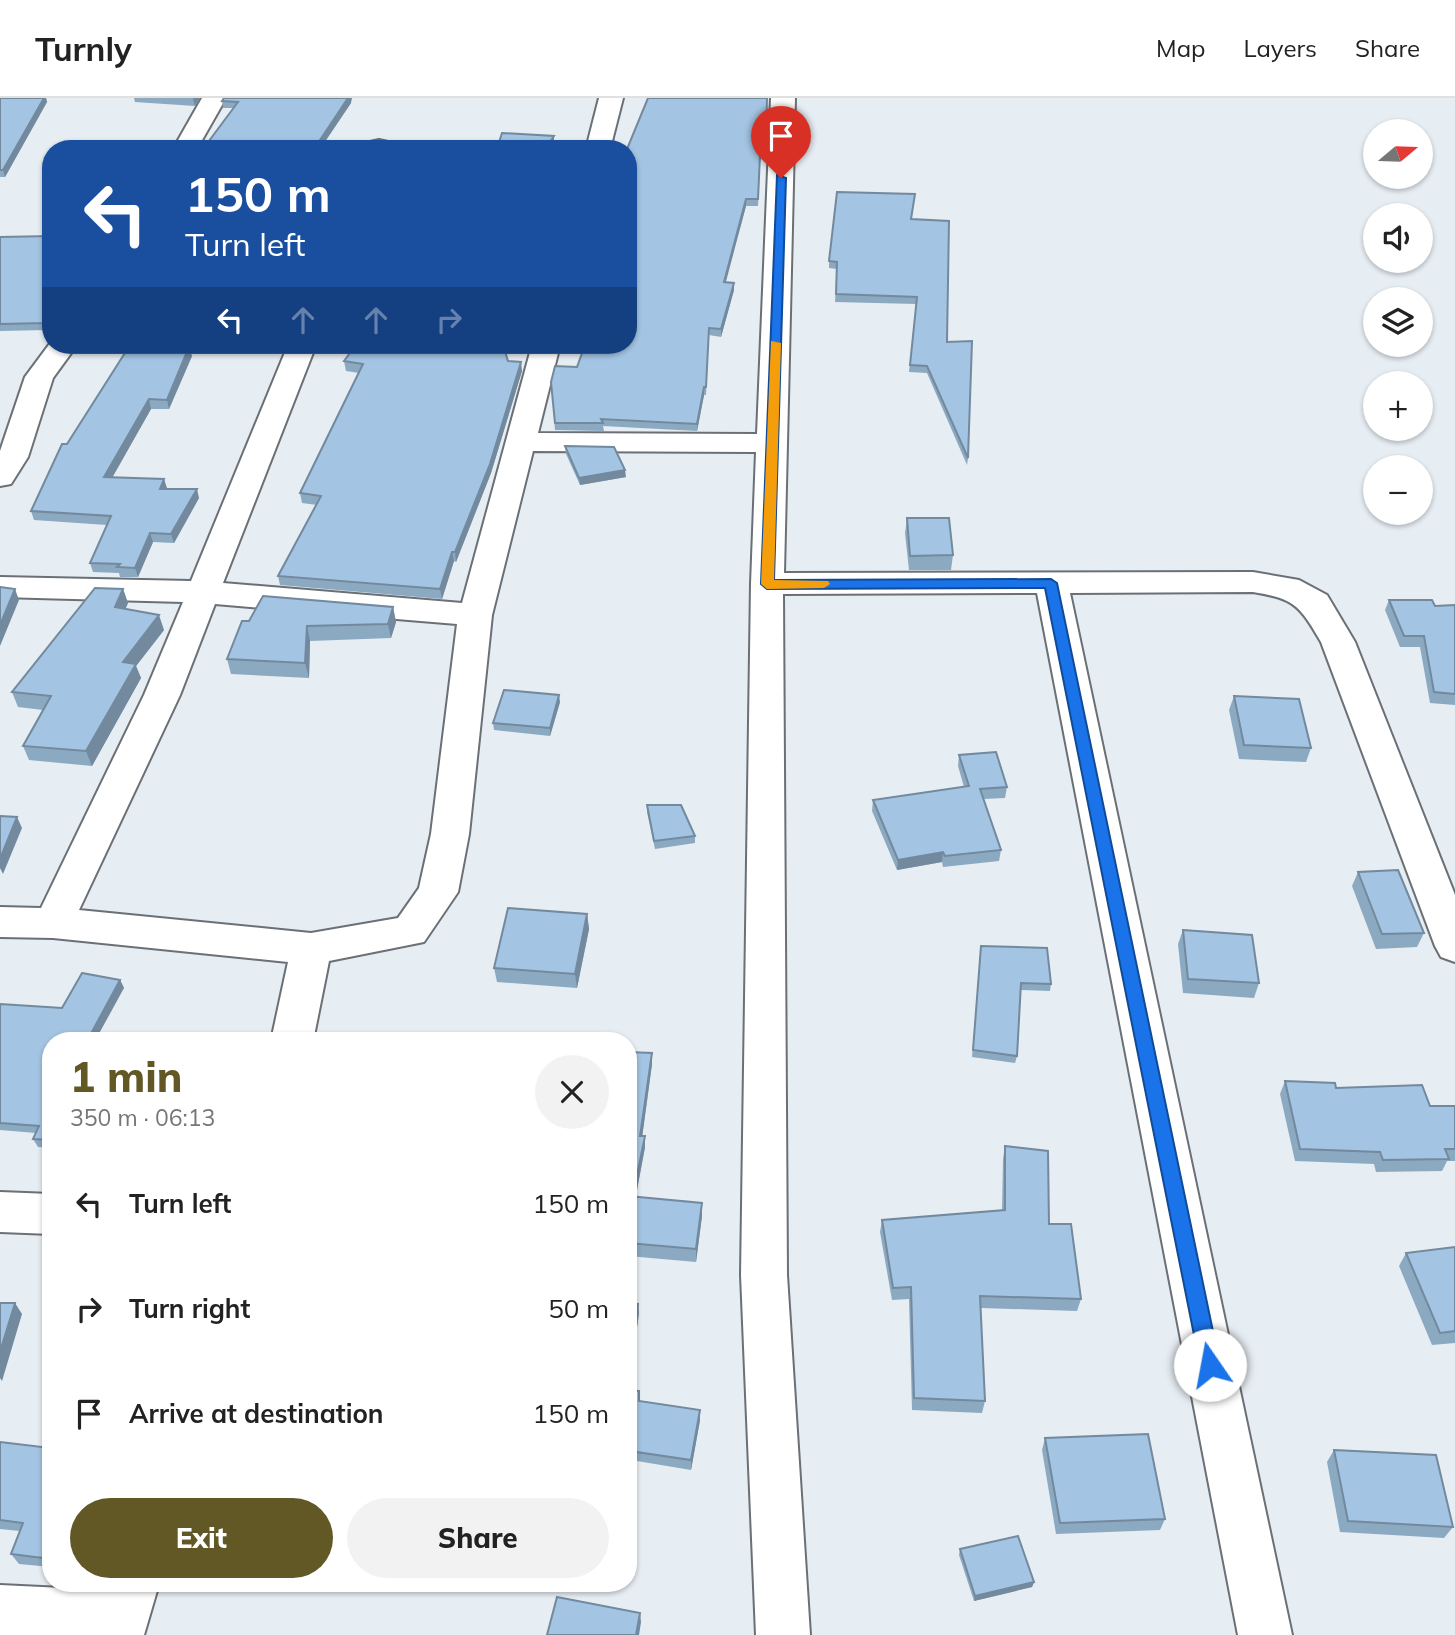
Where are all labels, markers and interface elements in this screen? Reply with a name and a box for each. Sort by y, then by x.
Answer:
text: Turnly [35,28,132,69]
text: Map [1156,33,1205,63]
text: Layers [1243,33,1317,63]
text: Share [1355,33,1420,63]
pin [751,106,811,178]
icon: arrive [762,117,800,155]
north arrow [1363,119,1433,189]
map controls [1363,119,1433,525]
text: 150 m [185,163,331,224]
icon: left [70,168,161,259]
button: sound [1363,203,1433,273]
text: Turn left [185,224,305,264]
button: layers [1363,287,1433,357]
icon: left [211,301,249,339]
icon: ahead [284,301,322,339]
icon: ahead [357,301,395,339]
icon: right [430,301,468,339]
button: + [1363,371,1433,441]
button: − [1363,455,1433,525]
text: 1 min [70,1050,183,1103]
button: close [535,1055,609,1129]
text: 350 m · 06:13 [70,1103,215,1132]
icon: left [70,1185,108,1223]
text: Turn left [129,1187,231,1220]
text: 150 m [533,1187,609,1220]
icon: right [70,1290,108,1328]
text: Turn right [129,1292,250,1325]
text: 50 m [548,1292,609,1325]
position arrow [1173,1328,1247,1402]
icon: arrive [70,1395,108,1433]
text: Arrive at destination [129,1397,384,1430]
text: 150 m [533,1397,609,1430]
button: Exit [70,1498,333,1578]
button: Share [347,1498,609,1578]

